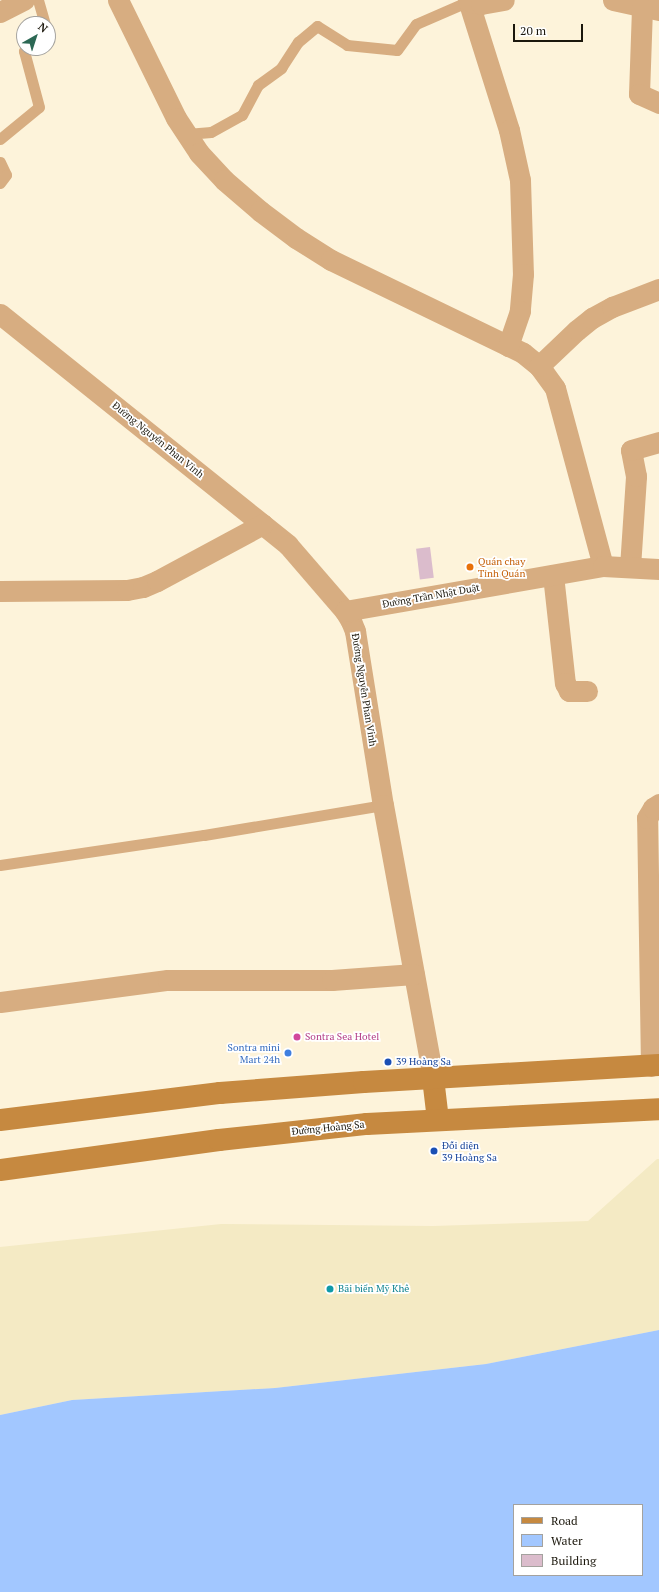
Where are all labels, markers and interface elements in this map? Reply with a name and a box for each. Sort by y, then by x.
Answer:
north arrow [16,16,56,56]
scale bar [515,16,585,42]
text: N [35,19,51,36]
text: 20 m [520,23,546,38]
street label: Đường Nguyễn Phan Vinh [110,399,206,481]
place label: Quán chay Tỉnh Quán [478,555,525,578]
marker: Quán chay Tỉnh Quán [465,562,475,572]
street label: Đường Trần Nhật Duật [381,582,481,610]
street label: Đường Nguyễn Phan Vinh [349,633,379,747]
place label: Sontra Sea Hotel [305,1031,379,1043]
marker: Sontra Sea Hotel [292,1032,302,1042]
place label: Sontra mini Mart 24h [228,1041,280,1064]
marker: Sontra mini Mart 24h [283,1048,293,1058]
place label: 39 Hoàng Sa [396,1056,451,1068]
marker: 39 Hoàng Sa [383,1057,393,1067]
street label: Đường Hoàng Sa [291,1118,365,1138]
place label: Đối diện 39 Hoàng Sa [442,1139,497,1162]
marker: Đối diện 39 Hoàng Sa [429,1146,439,1156]
place label: Bãi biển Mỹ Khê [338,1283,409,1295]
marker: Bãi biển Mỹ Khê [325,1284,335,1294]
legend [513,1504,643,1576]
text: Road [551,1513,578,1528]
text: Water [551,1533,583,1548]
text: Building [551,1553,596,1568]

